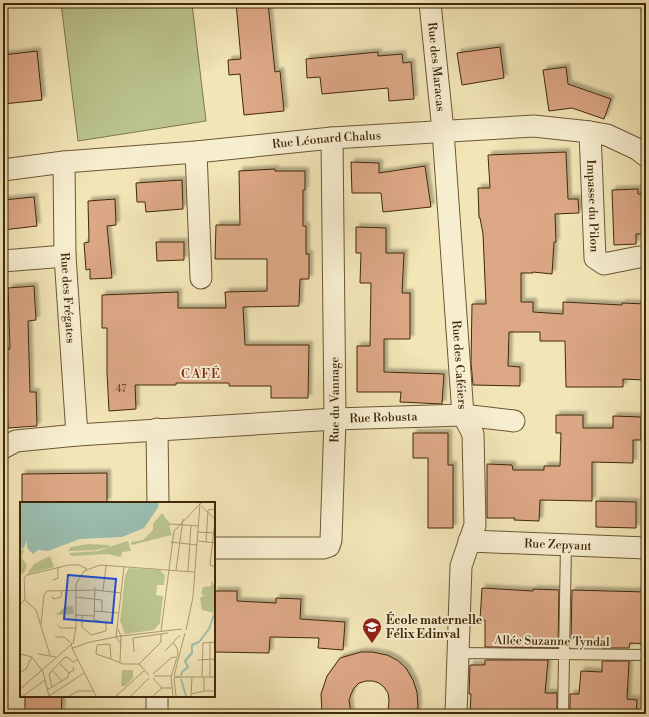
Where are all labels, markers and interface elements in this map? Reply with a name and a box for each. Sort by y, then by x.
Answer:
street label: Rue des Maracas [424,21,448,112]
street label: Rue Léonard Chalus [271,128,381,152]
street label: Impasse du Pilon [583,159,602,253]
street label: Rue des Frégates [57,252,78,344]
street label: Rue des Caféiers [448,320,470,410]
street label: Rue du Vannage [327,357,343,443]
district label: CAFÉ [181,365,221,382]
house number: 47 [116,383,126,395]
street label: Rue Robusta [349,409,419,427]
inset map [20,502,215,697]
street label: Rue Zepyant [524,536,593,554]
place label: École maternelle Félix Edinval [386,611,483,642]
school or university icon: École maternelle Félix Edinval [361,616,383,644]
street label: Allée Suzanne Tyndal [493,633,610,650]

